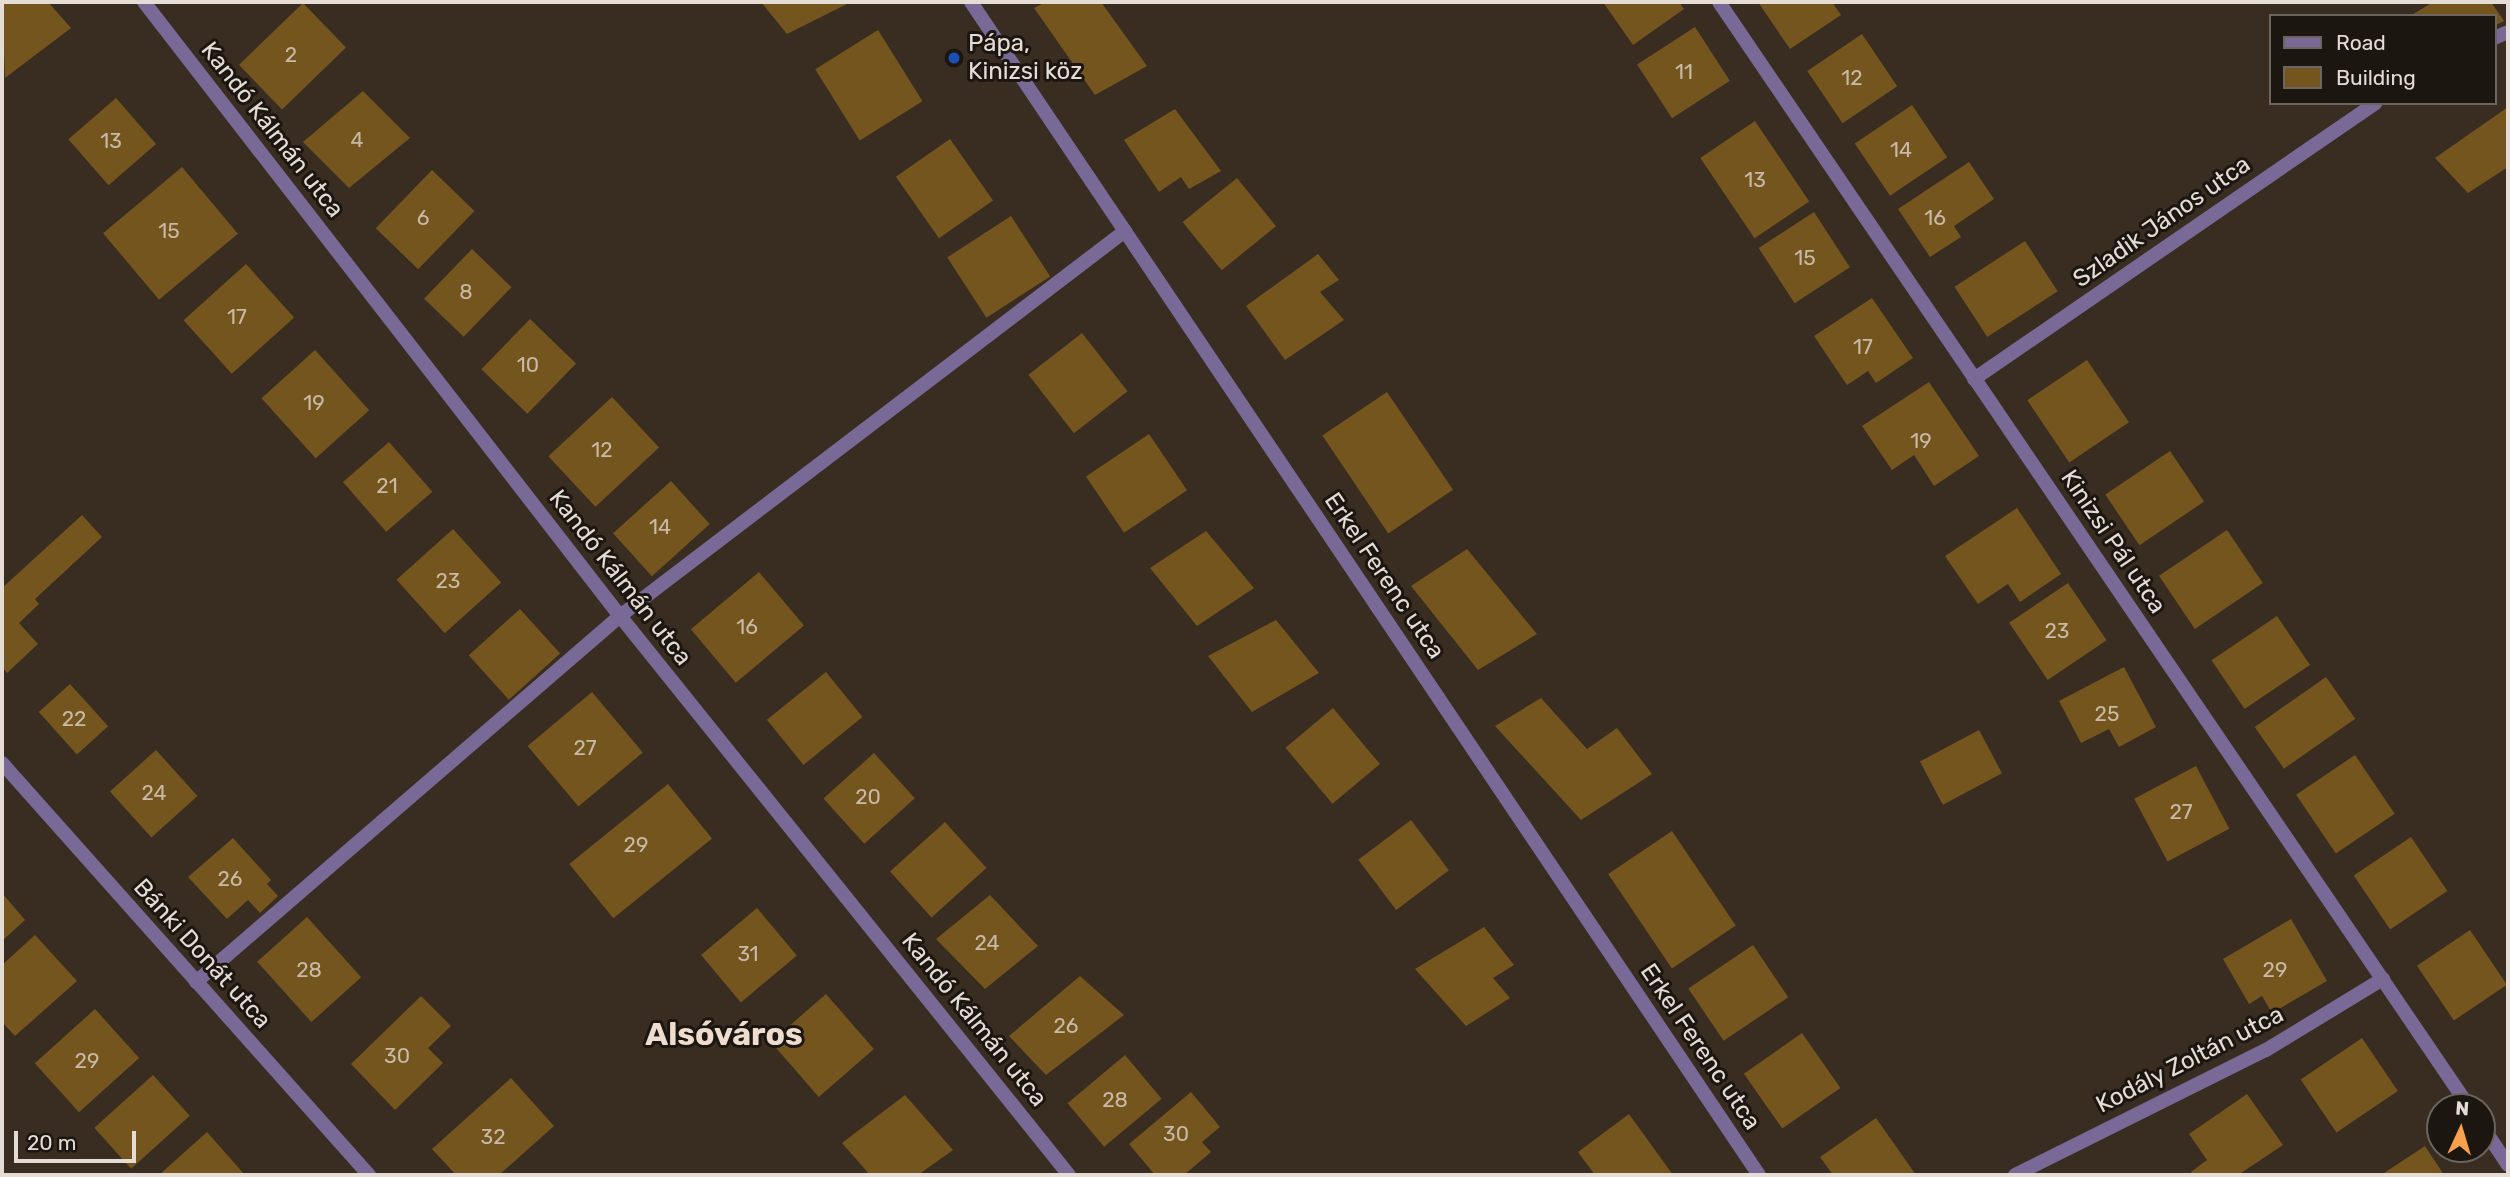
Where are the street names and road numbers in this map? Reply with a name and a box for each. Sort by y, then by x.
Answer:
street label: Kandó Kálmán utca [195,37,349,223]
street label: Szladik János utca [2068,150,2256,294]
street label: Kinizsi Pál utca [2054,465,2172,619]
street label: Kandó Kálmán utca [543,485,697,671]
street label: Erkel Ferenc utca [1318,487,1450,665]
street label: Bánki Donát utca [127,873,277,1035]
street label: Kandó Kálmán utca [895,928,1053,1112]
street label: Erkel Ferenc utca [1634,958,1766,1136]
street label: Kodály Zoltán utca [2091,1000,2289,1120]

